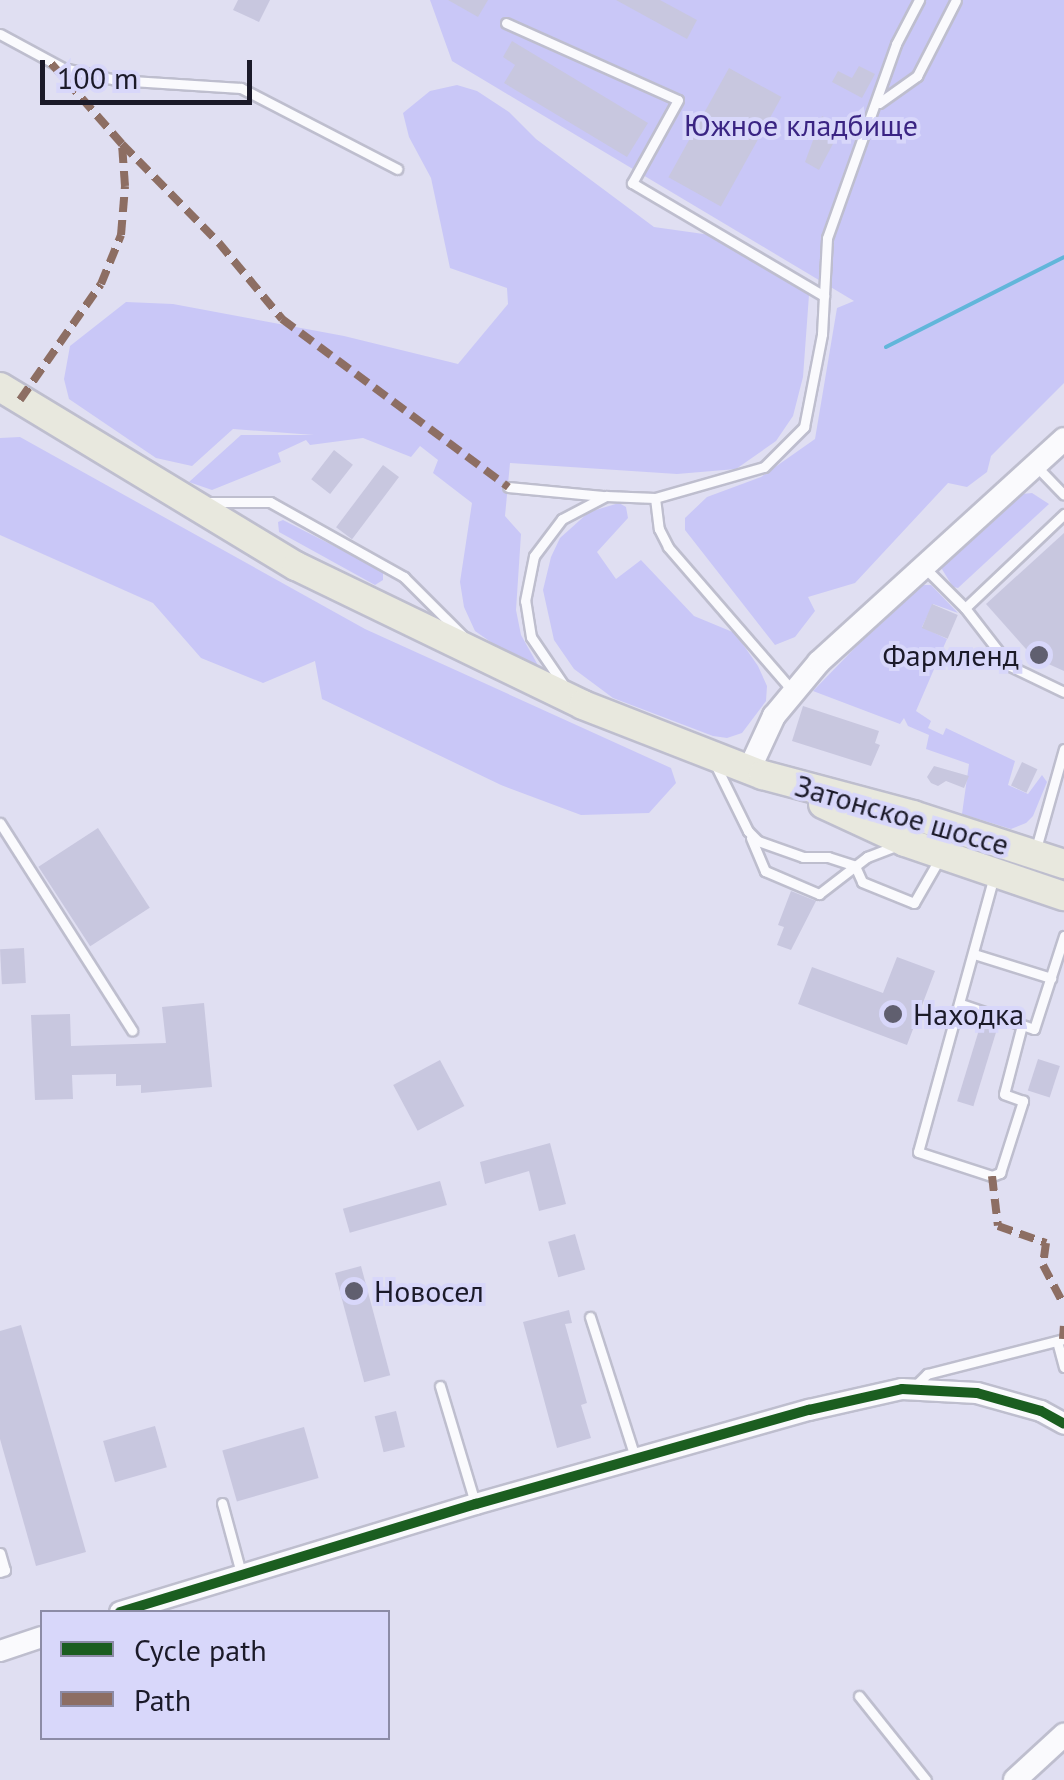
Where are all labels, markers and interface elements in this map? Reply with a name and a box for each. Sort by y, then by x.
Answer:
scale bar [45,40,258,102]
text: 100 m [57,58,138,97]
park label: Южное кладбище [684,107,918,143]
place label: Фармленд [882,637,1019,673]
marker: Фармленд [1028,644,1050,666]
street label: Затонское шоссе [791,767,1013,863]
place label: Находка [913,996,1024,1032]
marker: Находка [882,1003,904,1025]
place label: Новосел [374,1273,484,1309]
marker: Новосел [343,1280,365,1302]
legend [40,1610,390,1740]
text: Cycle path [134,1630,267,1669]
text: Path [134,1680,191,1719]

